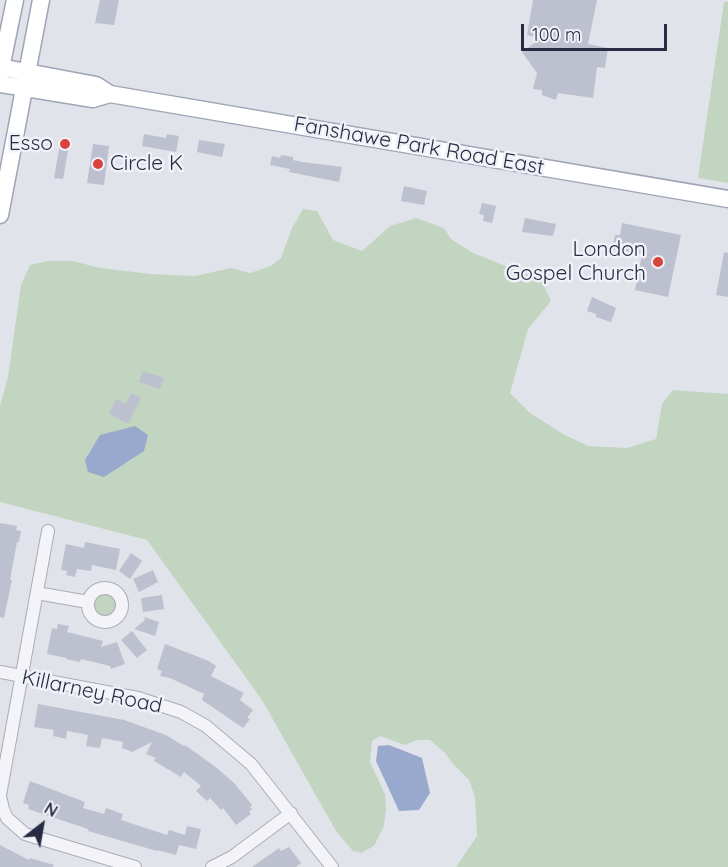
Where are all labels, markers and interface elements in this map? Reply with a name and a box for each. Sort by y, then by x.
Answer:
scale bar [524,12,670,50]
text: 100 m [532,23,581,46]
street label: Fanshawe Park Road East [292,112,546,180]
place label: Esso [9,131,53,157]
marker: Esso [58,137,72,151]
place label: Circle K [110,151,183,177]
marker: Circle K [91,157,105,171]
place label: London Gospel Church [506,237,646,287]
marker: London Gospel Church [651,255,665,269]
street label: Killarney Road [20,665,164,719]
north arrow [12,795,72,855]
text: N [41,798,61,821]

